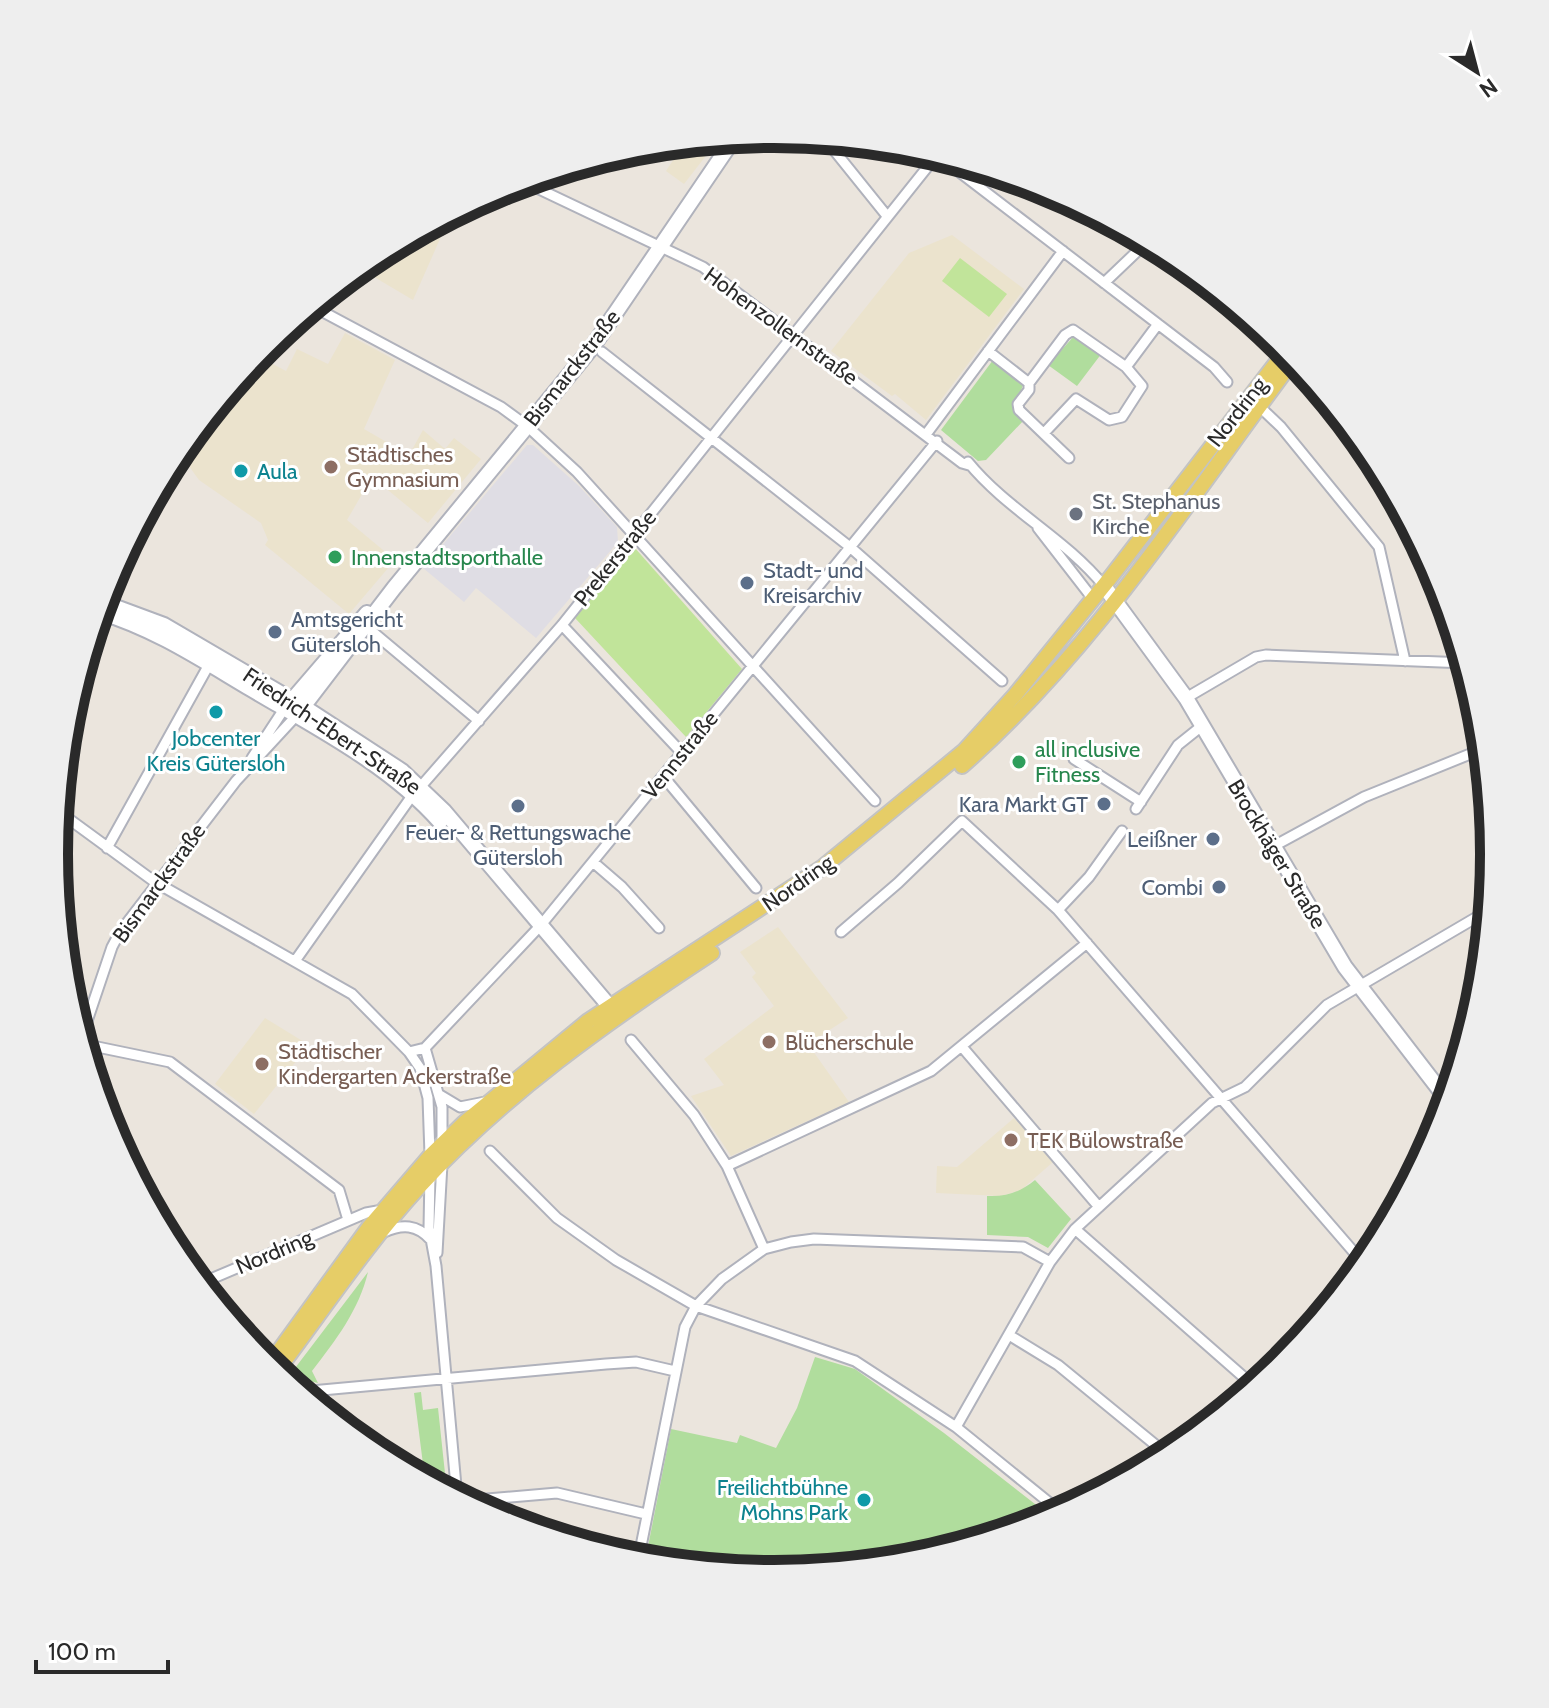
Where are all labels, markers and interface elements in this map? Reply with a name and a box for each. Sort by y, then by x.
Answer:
north arrow [1437,32,1517,112]
text: N [1474,72,1503,103]
street label: Hohenzollernstraße [699,261,863,391]
street label: Bismarckstraße [518,304,626,432]
street label: Nordring [1201,371,1273,452]
place label: Städtisches Gymnasium [347,441,459,493]
place label: Aula [257,458,298,485]
marker: Städtisches Gymnasium [322,458,340,476]
marker: Aula [232,462,250,480]
place label: St. Stephanus Kirche [1092,488,1220,540]
street label: Prekerstraße [568,505,662,611]
marker: St. Stephanus Kirche [1067,505,1085,523]
place label: Innenstadtsporthalle [351,544,543,571]
marker: Innenstadtsporthalle [326,548,344,566]
place label: Stadt- und Kreisarchiv [763,557,863,609]
marker: Stadt- und Kreisarchiv [738,574,756,592]
place label: Amtsgericht Gütersloh [291,606,404,658]
marker: Amtsgericht Gütersloh [266,623,284,641]
street label: Friedrich-Ebert-Straße [238,661,426,801]
marker: Jobcenter Kreis Gütersloh [207,703,225,721]
street label: Vennstraße [636,705,724,805]
place label: Jobcenter Kreis Gütersloh [146,725,286,777]
place label: all inclusive Fitness [1035,736,1140,788]
marker: all inclusive Fitness [1010,753,1028,771]
street label: Brockhäger Straße [1222,774,1332,934]
place label: Kara Markt GT [959,791,1088,818]
marker: Kara Markt GT [1095,795,1113,813]
marker: Feuer- & Rettungswache Gütersloh [509,797,527,815]
street label: Bismarckstraße [107,818,211,948]
place label: Feuer- & Rettungswache Gütersloh [405,819,631,871]
place label: Leißner [1127,826,1197,853]
marker: Leißner [1204,830,1222,848]
street label: Nordring [757,848,840,917]
place label: Combi [1141,874,1203,901]
marker: Combi [1210,878,1228,896]
place label: Blücherschule [785,1029,914,1056]
marker: Blücherschule [760,1033,778,1051]
place label: Städtischer Kindergarten Ackerstraße [278,1038,511,1090]
marker: Städtischer Kindergarten Ackerstraße [253,1055,271,1073]
place label: TEK Bülowstraße [1027,1127,1184,1154]
marker: TEK Bülowstraße [1002,1131,1020,1149]
street label: Nordring [231,1223,318,1280]
place label: Freilichtbühne Mohns Park [717,1474,848,1526]
marker: Freilichtbühne Mohns Park [855,1491,873,1509]
scale bar [36,1624,168,1674]
text: 100 m [48,1637,116,1666]

